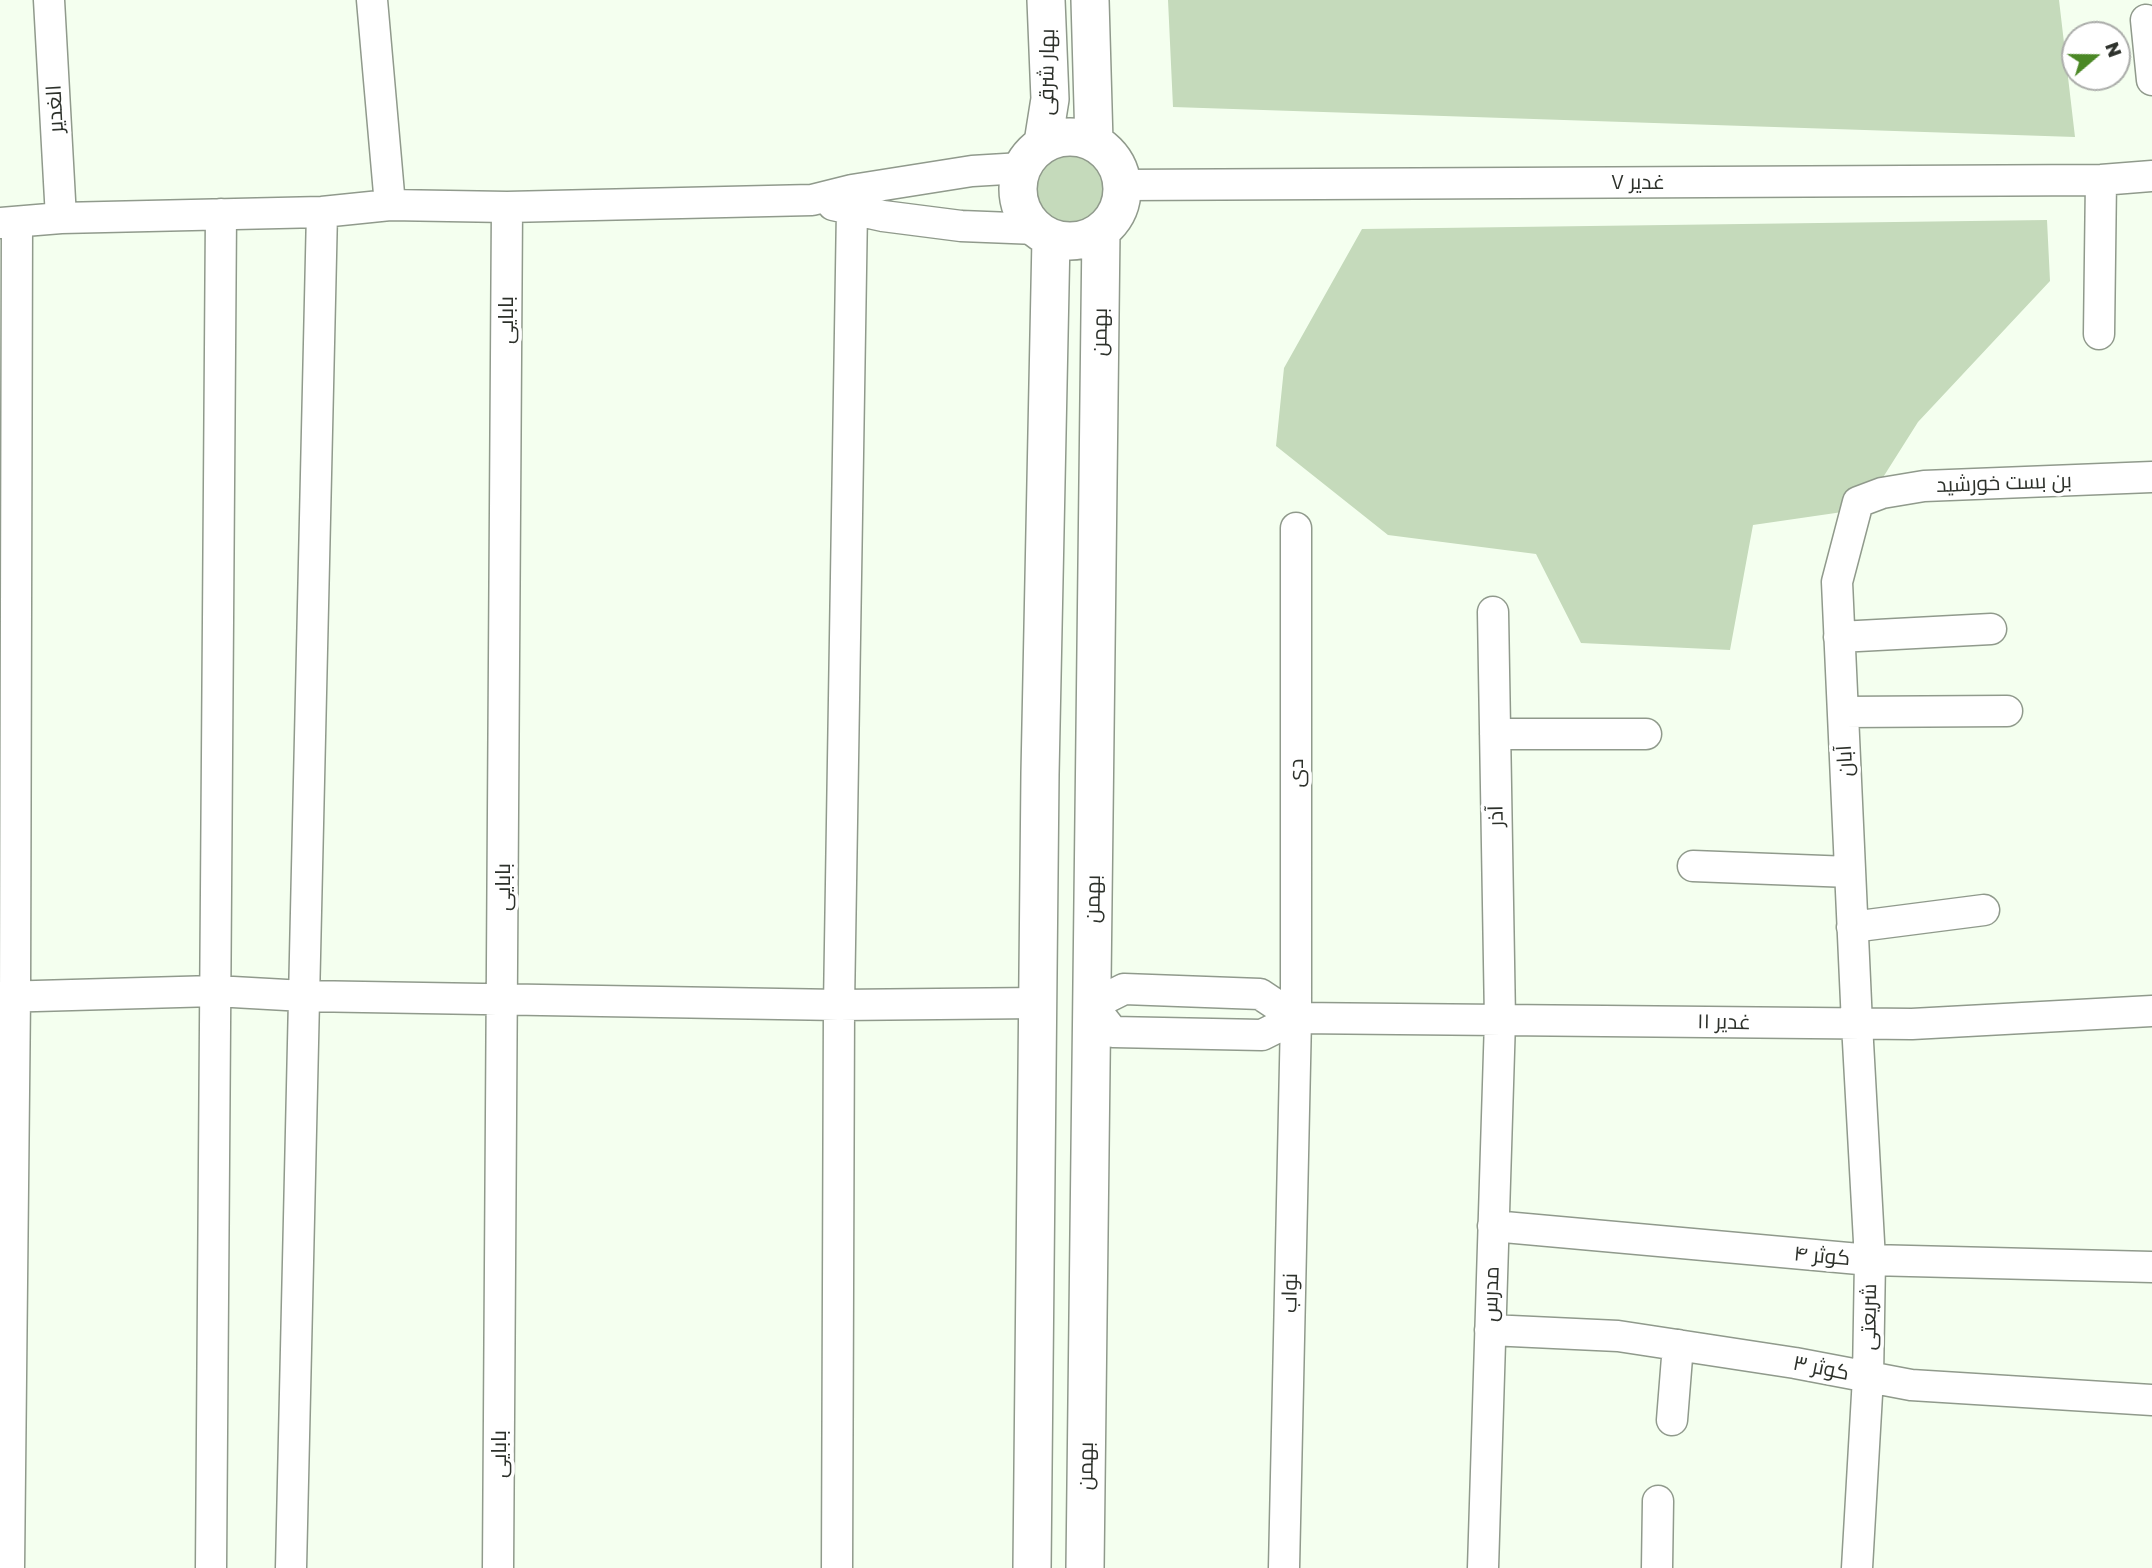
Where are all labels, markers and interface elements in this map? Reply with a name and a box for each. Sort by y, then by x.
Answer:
north arrow [2061,21,2131,91]
street label: بهار شرقی [1034,28,1060,116]
text: N [2101,39,2128,60]
street label: الغدیر [41,84,69,134]
street label: غدیر ۷ [1611,169,1665,195]
street label: بابایی [493,296,519,344]
street label: بهمن [1087,308,1113,356]
street label: بن بست خورشید [1936,468,2072,498]
street label: آبان [1832,745,1858,777]
street label: دی [1283,759,1309,787]
street label: آذر [1483,805,1509,827]
street label: بابایی [490,863,516,911]
street label: بهمن [1080,875,1106,923]
street label: غدیر ۱۱ [1697,1009,1751,1035]
street label: کوثر ۴ [1793,1241,1851,1271]
street label: مدرس [1477,1266,1505,1322]
street label: نواب [1277,1273,1303,1313]
street label: شریعتی [1856,1283,1882,1351]
street label: کوثر ۳ [1791,1350,1851,1386]
street label: بابایی [486,1430,512,1478]
street label: بهمن [1073,1442,1099,1490]

